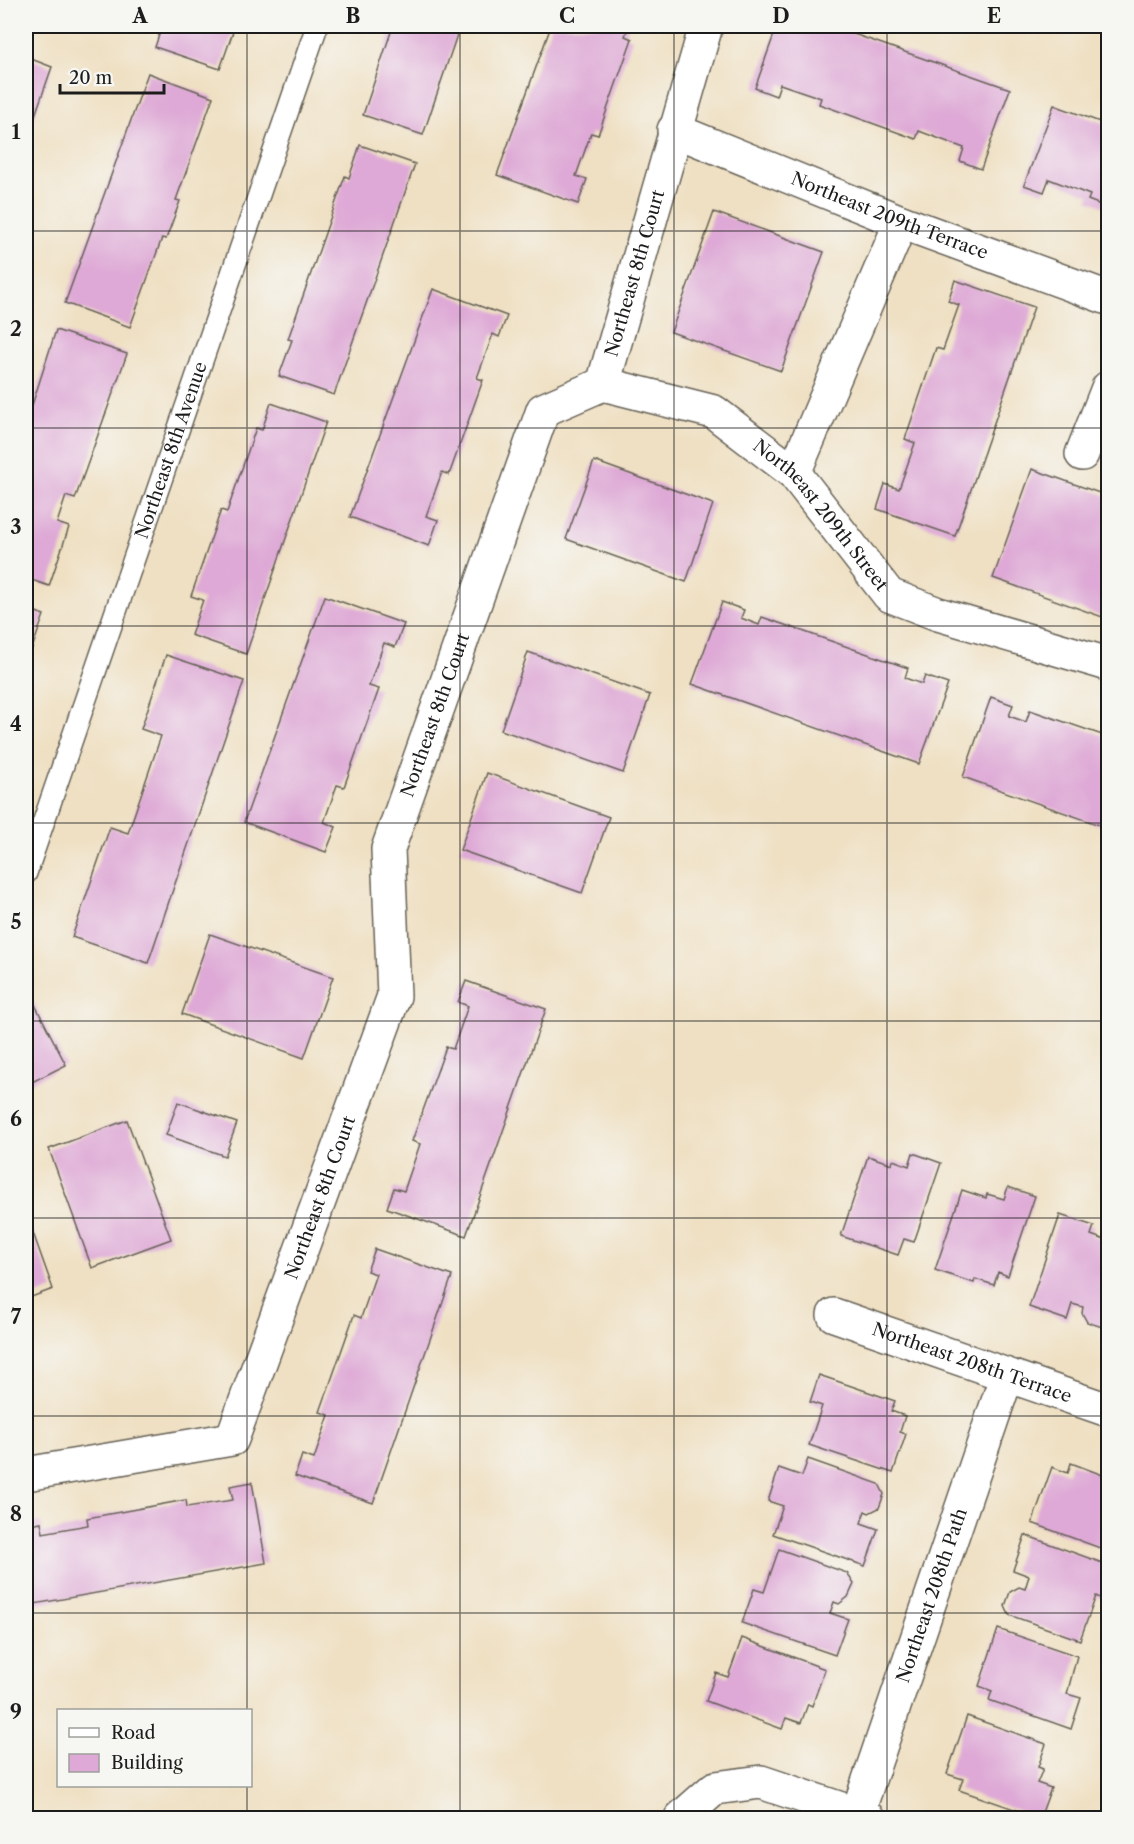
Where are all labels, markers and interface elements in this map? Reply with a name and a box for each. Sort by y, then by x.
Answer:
text: A [131,4,148,28]
text: B [346,4,361,28]
text: C [559,4,575,28]
text: D [772,4,790,28]
text: E [987,4,1001,28]
scale bar [60,57,164,95]
text: 20 m [69,67,113,89]
text: 1 [12,120,21,144]
street label: Northeast 209th Terrace [788,168,991,264]
street label: Northeast 8th Court [600,187,669,359]
text: 2 [10,317,22,341]
street label: Northeast 8th Avenue [131,359,212,542]
street label: Northeast 209th Street [749,435,893,596]
text: 3 [10,515,22,539]
street label: Northeast 8th Court [396,629,475,800]
text: 4 [10,712,22,736]
text: 5 [10,910,22,934]
text: 6 [10,1107,22,1131]
street label: Northeast 8th Court [280,1112,360,1282]
text: 7 [11,1305,22,1329]
street label: Northeast 208th Terrace [869,1318,1075,1408]
text: 8 [10,1502,22,1526]
street label: Northeast 208th Path [892,1505,972,1686]
text: 9 [10,1700,22,1724]
legend [57,1709,252,1787]
text: Road [111,1722,156,1744]
text: Building [111,1752,183,1774]

